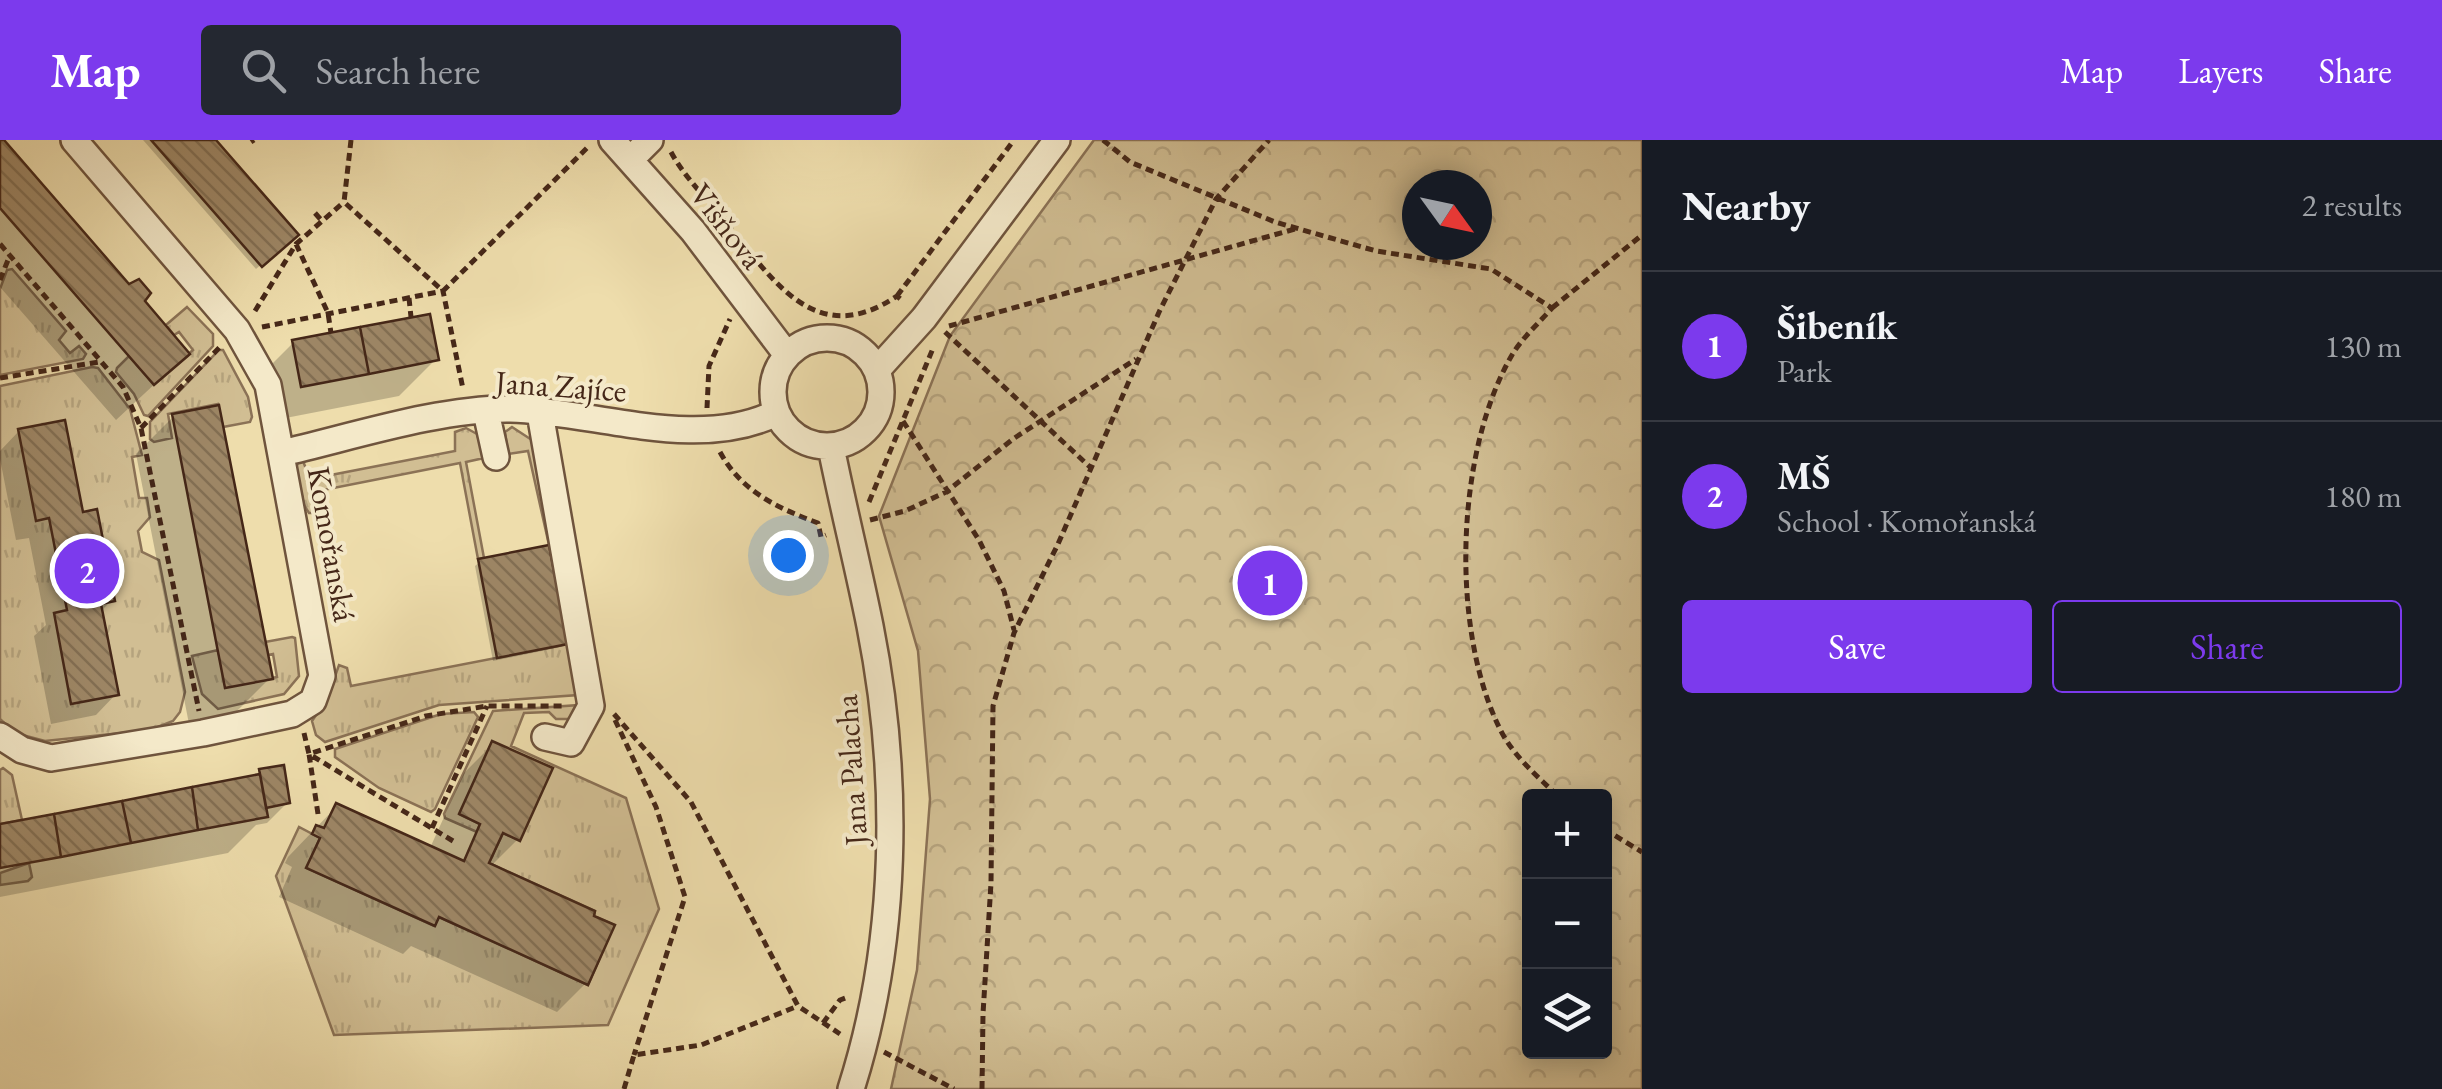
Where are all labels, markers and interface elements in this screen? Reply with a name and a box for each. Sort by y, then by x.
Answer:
search box [201,25,901,115]
text: Map [50,39,141,101]
icon: search [236,43,291,98]
text: Search here [316,46,480,95]
text: Map [2060,48,2123,93]
text: Layers [2178,48,2263,93]
text: Share [2318,48,2392,93]
north arrow [1402,170,1492,260]
street label: Višňová [680,175,774,278]
text: Nearby [1682,178,1811,233]
text: 2 results [2302,184,2402,226]
text: Šibeník [1777,301,1897,350]
text: 1 [1706,325,1723,367]
text: 130 m [2325,325,2402,367]
text: Park [1777,350,1832,392]
street label: Jana Zajíce [491,360,628,412]
text: MŠ [1777,451,1831,500]
street label: Komořanská [298,463,366,625]
text: 2 [1706,475,1723,517]
text: 180 m [2325,475,2402,517]
text: School · Komořanská [1777,500,2036,542]
your location [763,530,814,581]
pin: 2 [54,534,120,608]
pin: 1 [1238,546,1302,620]
button: Save [1682,600,2032,693]
button: Share [2052,600,2402,693]
street label: Jana Palacha [825,693,877,850]
map controls [1522,789,1612,1059]
button: + [1522,789,1612,879]
button: − [1522,879,1612,969]
button: layers [1522,969,1612,1059]

